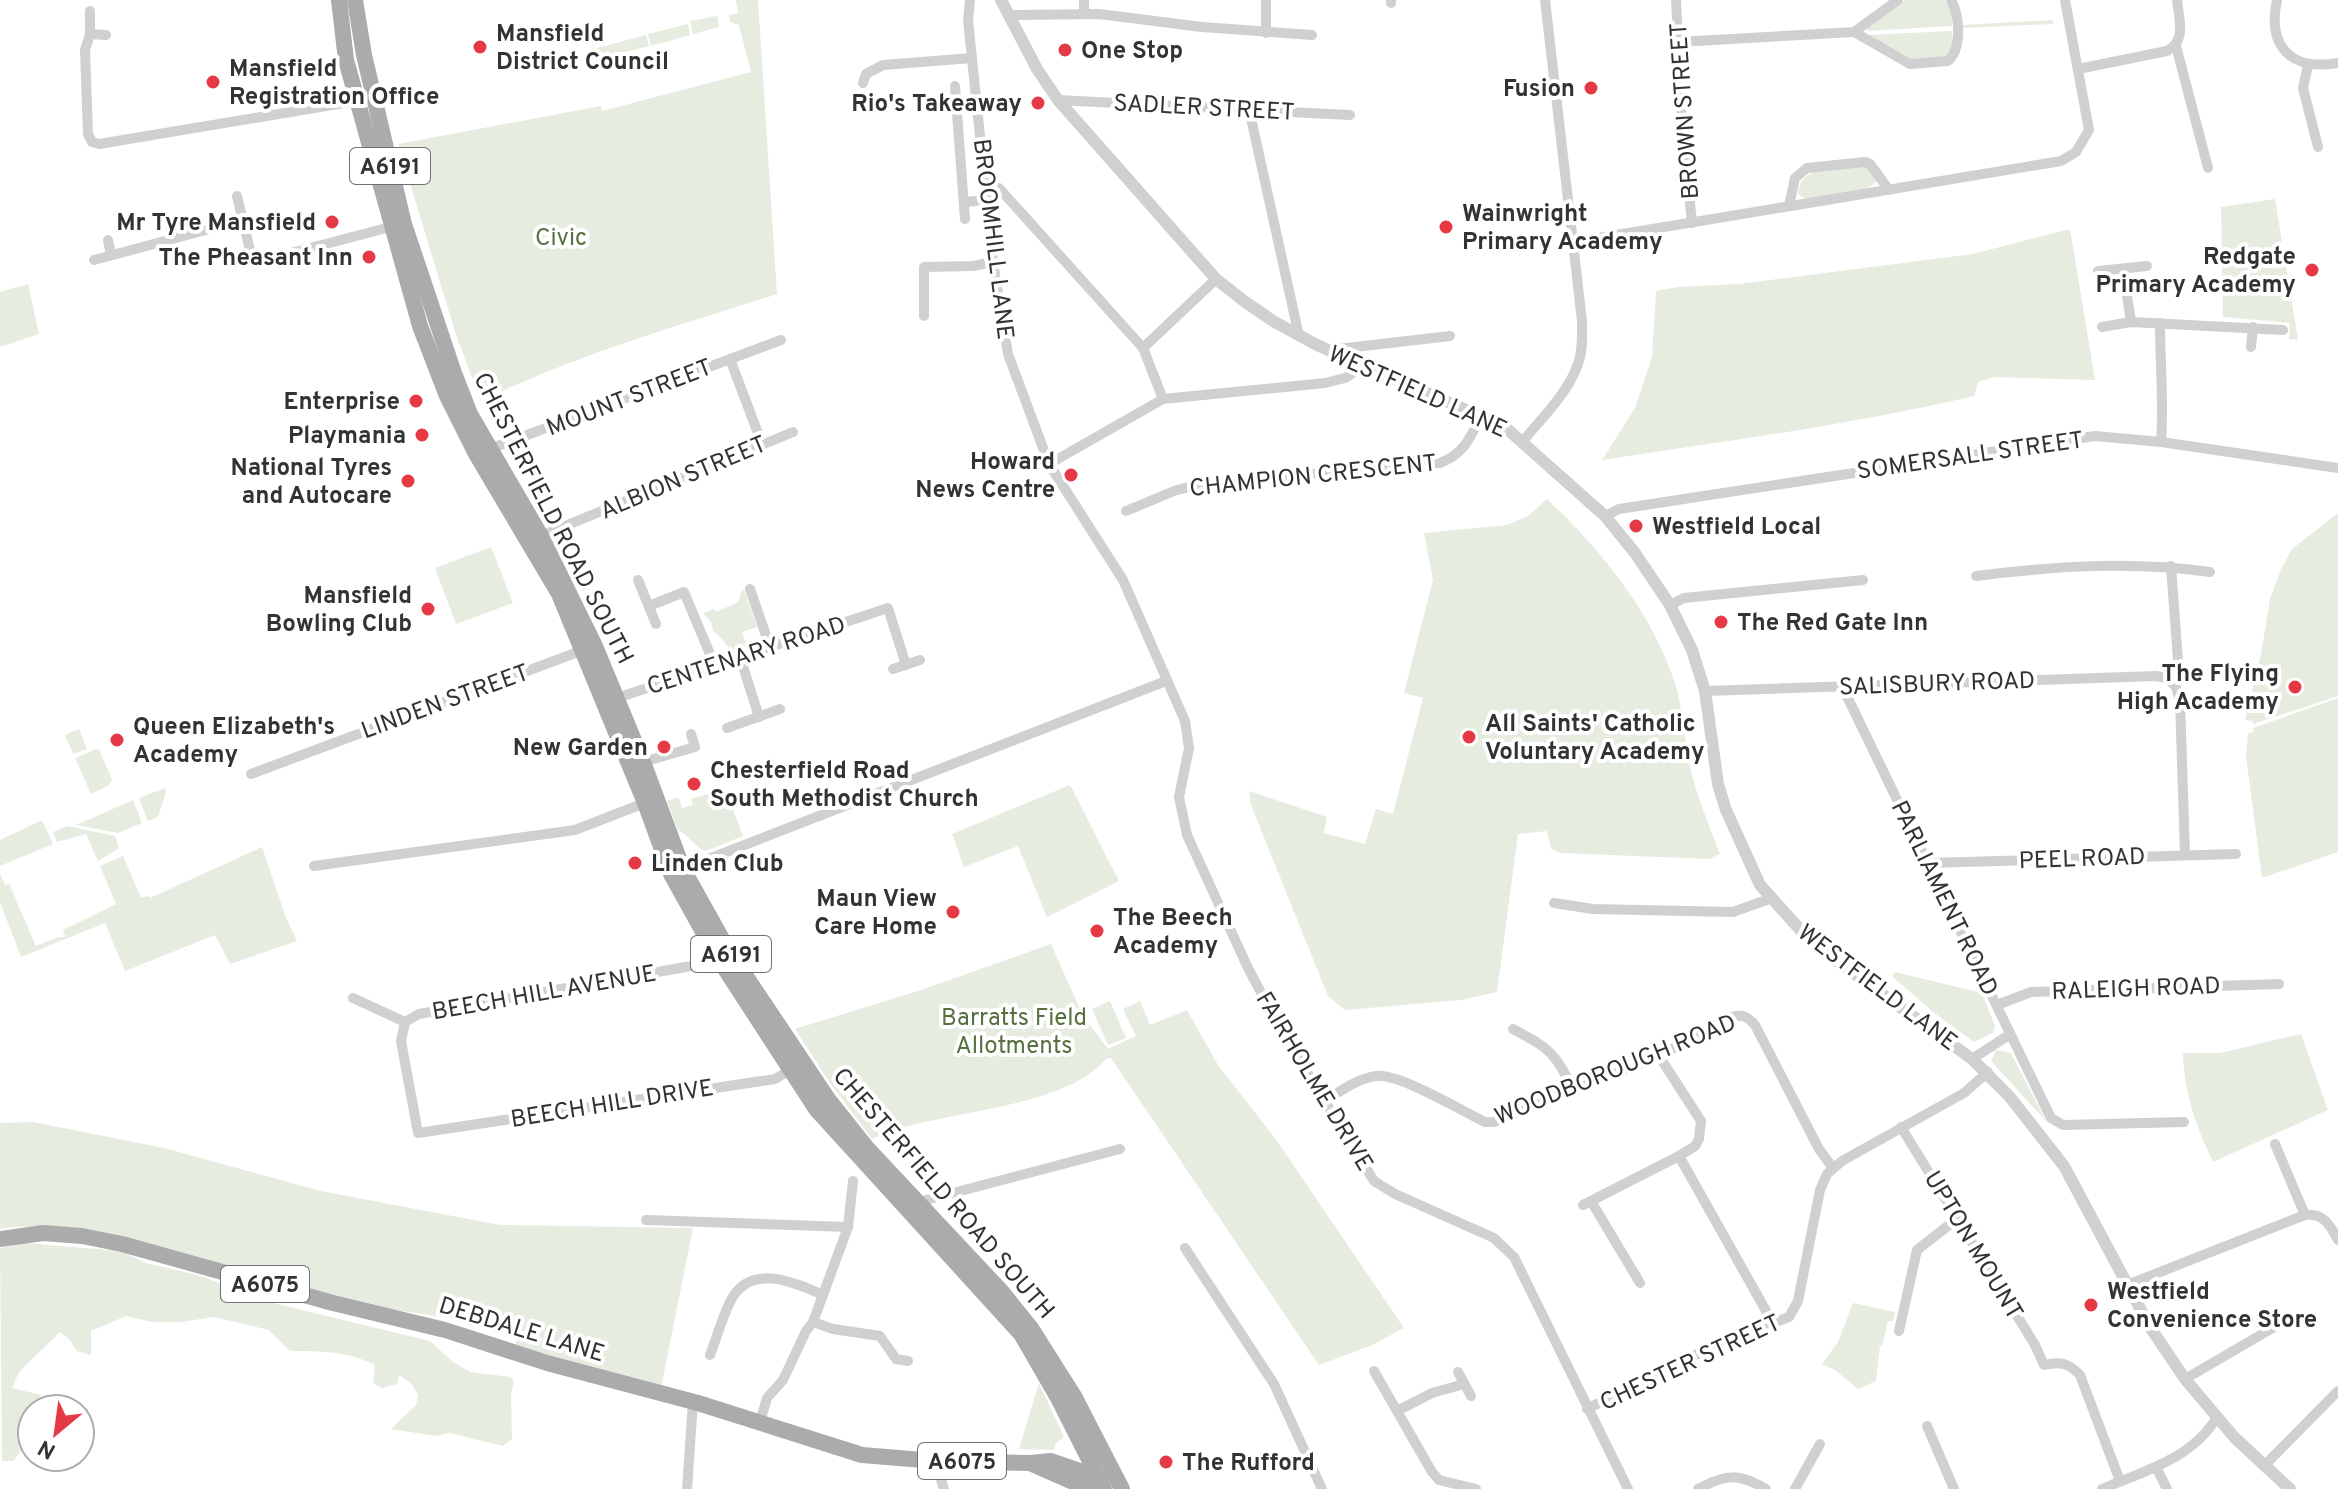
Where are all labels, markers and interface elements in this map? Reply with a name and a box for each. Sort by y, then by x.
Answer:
place label: Mansfield District Council [496,20,669,78]
street label: BROWN STREET [1665,21,1707,200]
place label: One Stop [1081,37,1183,67]
marker: Mansfield District Council [471,38,489,56]
marker: One Stop [1056,41,1074,59]
place label: Mansfield Registration Office [229,55,439,113]
marker: Mansfield Registration Office [204,73,222,91]
place label: Fusion [1503,75,1575,105]
marker: Fusion [1582,79,1600,97]
street label: SADLER STREET [1113,89,1295,129]
place label: Rio's Takeaway [851,90,1022,120]
marker: Rio's Takeaway [1029,94,1047,112]
street label: BROOMHILL LANE [965,137,1019,341]
road number: A6191 [350,148,430,184]
place label: Wainwright Primary Academy [1462,200,1663,258]
place label: Mr Tyre Mansfield [116,209,316,239]
marker: Mr Tyre Mansfield [323,213,341,231]
marker: Wainwright Primary Academy [1437,218,1455,236]
park label: Civic [535,224,587,254]
place label: Redgate Primary Academy [2095,243,2296,301]
place label: The Pheasant Inn [159,244,353,274]
marker: The Pheasant Inn [360,248,378,266]
marker: Redgate Primary Academy [2303,261,2321,279]
street label: WESTFIELD LANE [1323,340,1511,446]
street label: MOUNT STREET [543,353,717,444]
street label: CHESTERFIELD ROAD SOUTH [465,368,639,670]
place label: Enterprise [284,388,400,418]
marker: Enterprise [407,392,425,410]
place label: Playmania [288,422,406,452]
marker: Playmania [413,426,431,444]
street label: SOMERSALL STREET [1855,426,2086,488]
street label: ALBION STREET [596,430,772,527]
place label: Howard News Centre [915,448,1055,506]
street label: CHAMPION CRESCENT [1188,449,1438,505]
place label: National Tyres and Autocare [230,454,392,512]
marker: Howard News Centre [1062,466,1080,484]
marker: National Tyres and Autocare [399,472,417,490]
place label: Westfield Local [1652,513,1821,543]
marker: Westfield Local [1627,517,1645,535]
place label: Mansfield Bowling Club [266,582,412,640]
marker: Mansfield Bowling Club [419,600,437,618]
place label: The Red Gate Inn [1737,609,1928,639]
street label: CENTENARY ROAD [643,611,850,703]
marker: The Red Gate Inn [1712,613,1730,631]
street label: LINDEN STREET [358,659,534,747]
place label: The Flying High Academy [2117,660,2279,718]
street label: SALISBURY ROAD [1838,667,2036,703]
marker: The Flying High Academy [2286,678,2304,696]
place label: All Saints' Catholic Voluntary Academy [1485,710,1705,768]
place label: Queen Elizabeth's Academy [133,713,335,771]
marker: All Saints' Catholic Voluntary Academy [1460,728,1478,746]
marker: Queen Elizabeth's Academy [108,731,126,749]
place label: New Garden [513,734,648,764]
marker: New Garden [655,738,673,756]
place label: Chesterfield Road South Methodist Church [710,757,979,815]
marker: Chesterfield Road South Methodist Church [685,775,703,793]
street label: PARLIAMENT ROAD [1883,796,2003,1001]
street label: PEEL ROAD [2018,843,2146,877]
place label: Linden Club [651,850,784,880]
marker: Linden Club [626,854,644,872]
place label: Maun View Care Home [814,885,937,943]
marker: Maun View Care Home [944,903,962,921]
place label: The Beech Academy [1113,904,1233,962]
street label: WESTFIELD LANE [1791,919,1963,1059]
marker: The Beech Academy [1088,922,1106,940]
road number: A6191 [691,936,771,972]
street label: BEECH HILL AVENUE [430,959,659,1028]
street label: RALEIGH ROAD [2051,972,2221,1008]
street label: FAIRHOLME DRIVE [1248,987,1379,1177]
park label: Barratts Field Allotments [941,1004,1087,1062]
street label: WOODBOROUGH ROAD [1491,1009,1741,1133]
street label: CHESTERFIELD ROAD SOUTH [825,1062,1060,1326]
street label: BEECH HILL DRIVE [509,1074,716,1136]
street label: UPTON MOUNT [1916,1166,2029,1326]
road number: A6075 [221,1266,309,1302]
place label: Westfield Convenience Store [2107,1278,2317,1336]
street label: DEBDALE LANE [435,1291,608,1370]
marker: Westfield Convenience Store [2082,1296,2100,1314]
street label: CHESTER STREET [1596,1309,1786,1419]
north arrow [16,1393,96,1473]
text: N [34,1433,61,1464]
road number: A6075 [918,1443,1006,1479]
place label: The Rufford [1182,1449,1315,1479]
marker: The Rufford [1157,1453,1175,1471]

